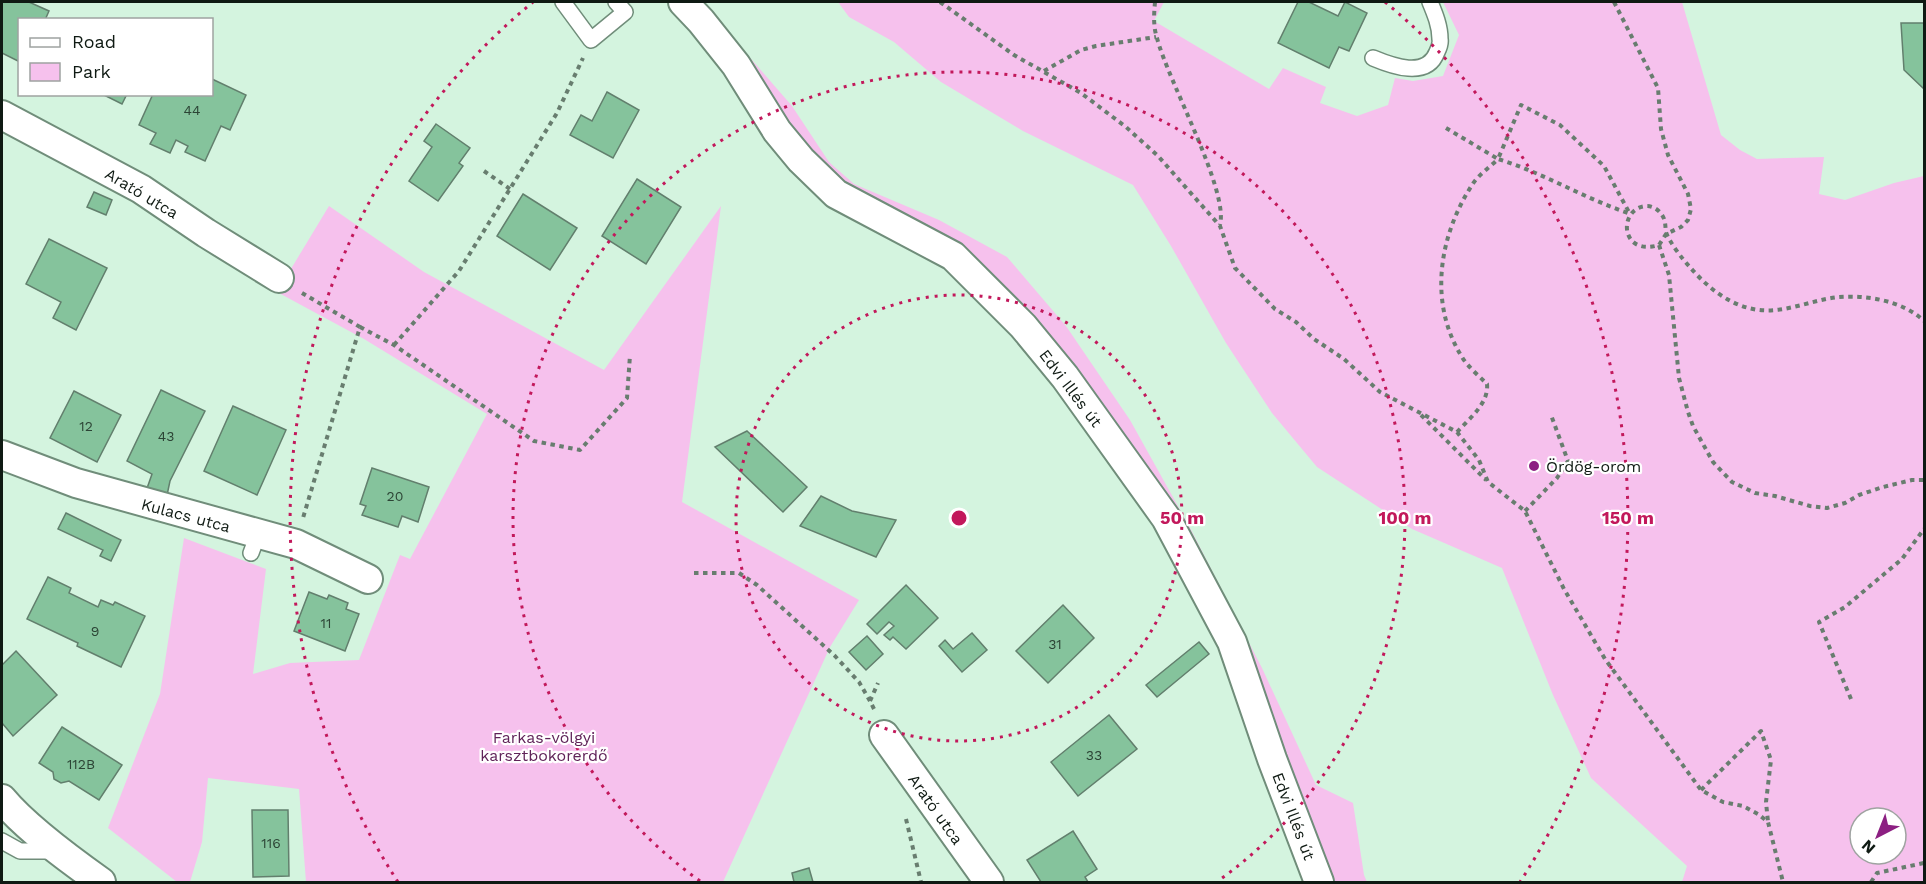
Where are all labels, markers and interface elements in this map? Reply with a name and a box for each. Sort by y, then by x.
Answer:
legend [18,18,213,96]
text: Road [72,31,116,52]
text: Park [72,61,111,82]
house number: 44 [183,102,201,118]
street label: Arató utca [102,164,182,223]
street label: Edvi Illés út [1035,346,1106,431]
house number: 12 [79,418,93,434]
house number: 43 [158,428,174,444]
place label: Ördög-orom [1546,457,1641,476]
marker: Ördög-orom [1527,459,1541,473]
house number: 20 [387,488,403,504]
street label: Kulacs utca [139,494,232,536]
text: 50 m [1160,507,1204,528]
text: 100 m [1378,507,1432,528]
text: 150 m [1602,507,1654,528]
centre of rings [949,508,969,528]
house number: 11 [321,615,331,631]
house number: 9 [91,623,99,639]
house number: 31 [1048,636,1062,652]
park label: Farkas-völgyi karsztbokorerdő [480,728,608,765]
house number: 33 [1086,747,1102,763]
house number: 112B [67,756,95,772]
street label: Arató utca [904,770,967,848]
street label: Edvi Illés út [1268,770,1319,863]
north arrow [1848,806,1908,866]
house number: 116 [261,835,281,851]
text: N [1858,836,1879,858]

